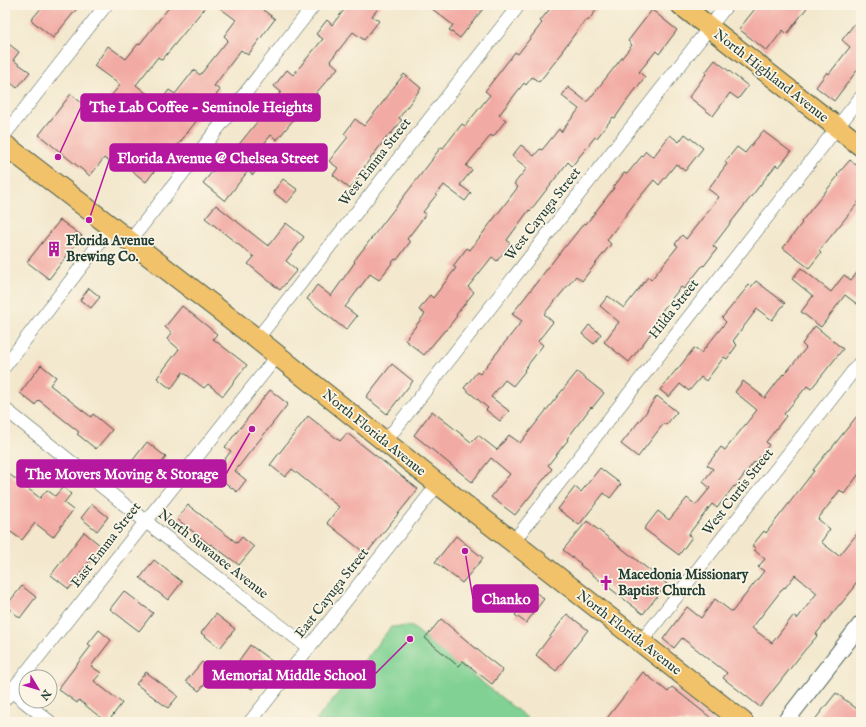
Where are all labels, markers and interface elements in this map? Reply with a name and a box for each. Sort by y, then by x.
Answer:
street label: North Highland Avenue [710,25,833,127]
callout: The Lab Coffee - Seminole Heights [81,94,320,121]
text: The Lab Coffee - Seminole Heights [88,98,313,117]
street label: West Emma Street [335,114,415,210]
callout: Florida Avenue @ Chelsea Street [110,144,327,171]
text: Florida Avenue @ Chelsea Street [117,149,319,168]
street label: West Cayuga Street [501,164,585,264]
place label: Florida Avenue Brewing Co. [66,232,155,266]
building icon: Florida Avenue Brewing Co. [45,240,63,258]
street label: Hilda Street [645,275,703,342]
street label: North Florida Avenue [319,386,430,481]
street label: West Curtis Street [698,445,778,539]
callout: The Movers Moving & Storage [17,460,226,487]
text: The Movers Moving & Storage [25,465,219,484]
street label: East Emma Street [67,498,145,591]
street label: North Suwanee Avenue [154,505,272,603]
street label: East Cayuga Street [291,544,373,642]
place label: Macedonia Missionary Baptist Church [618,566,749,600]
church icon: Macedonia Missionary Baptist Church [597,574,615,592]
callout: Chanko [473,585,538,612]
street label: North Florida Avenue [573,587,685,680]
text: Chanko [481,590,531,609]
callout: Memorial Middle School [204,661,375,688]
text: Memorial Middle School [212,666,367,685]
north arrow [18,669,58,709]
text: N [36,686,54,703]

